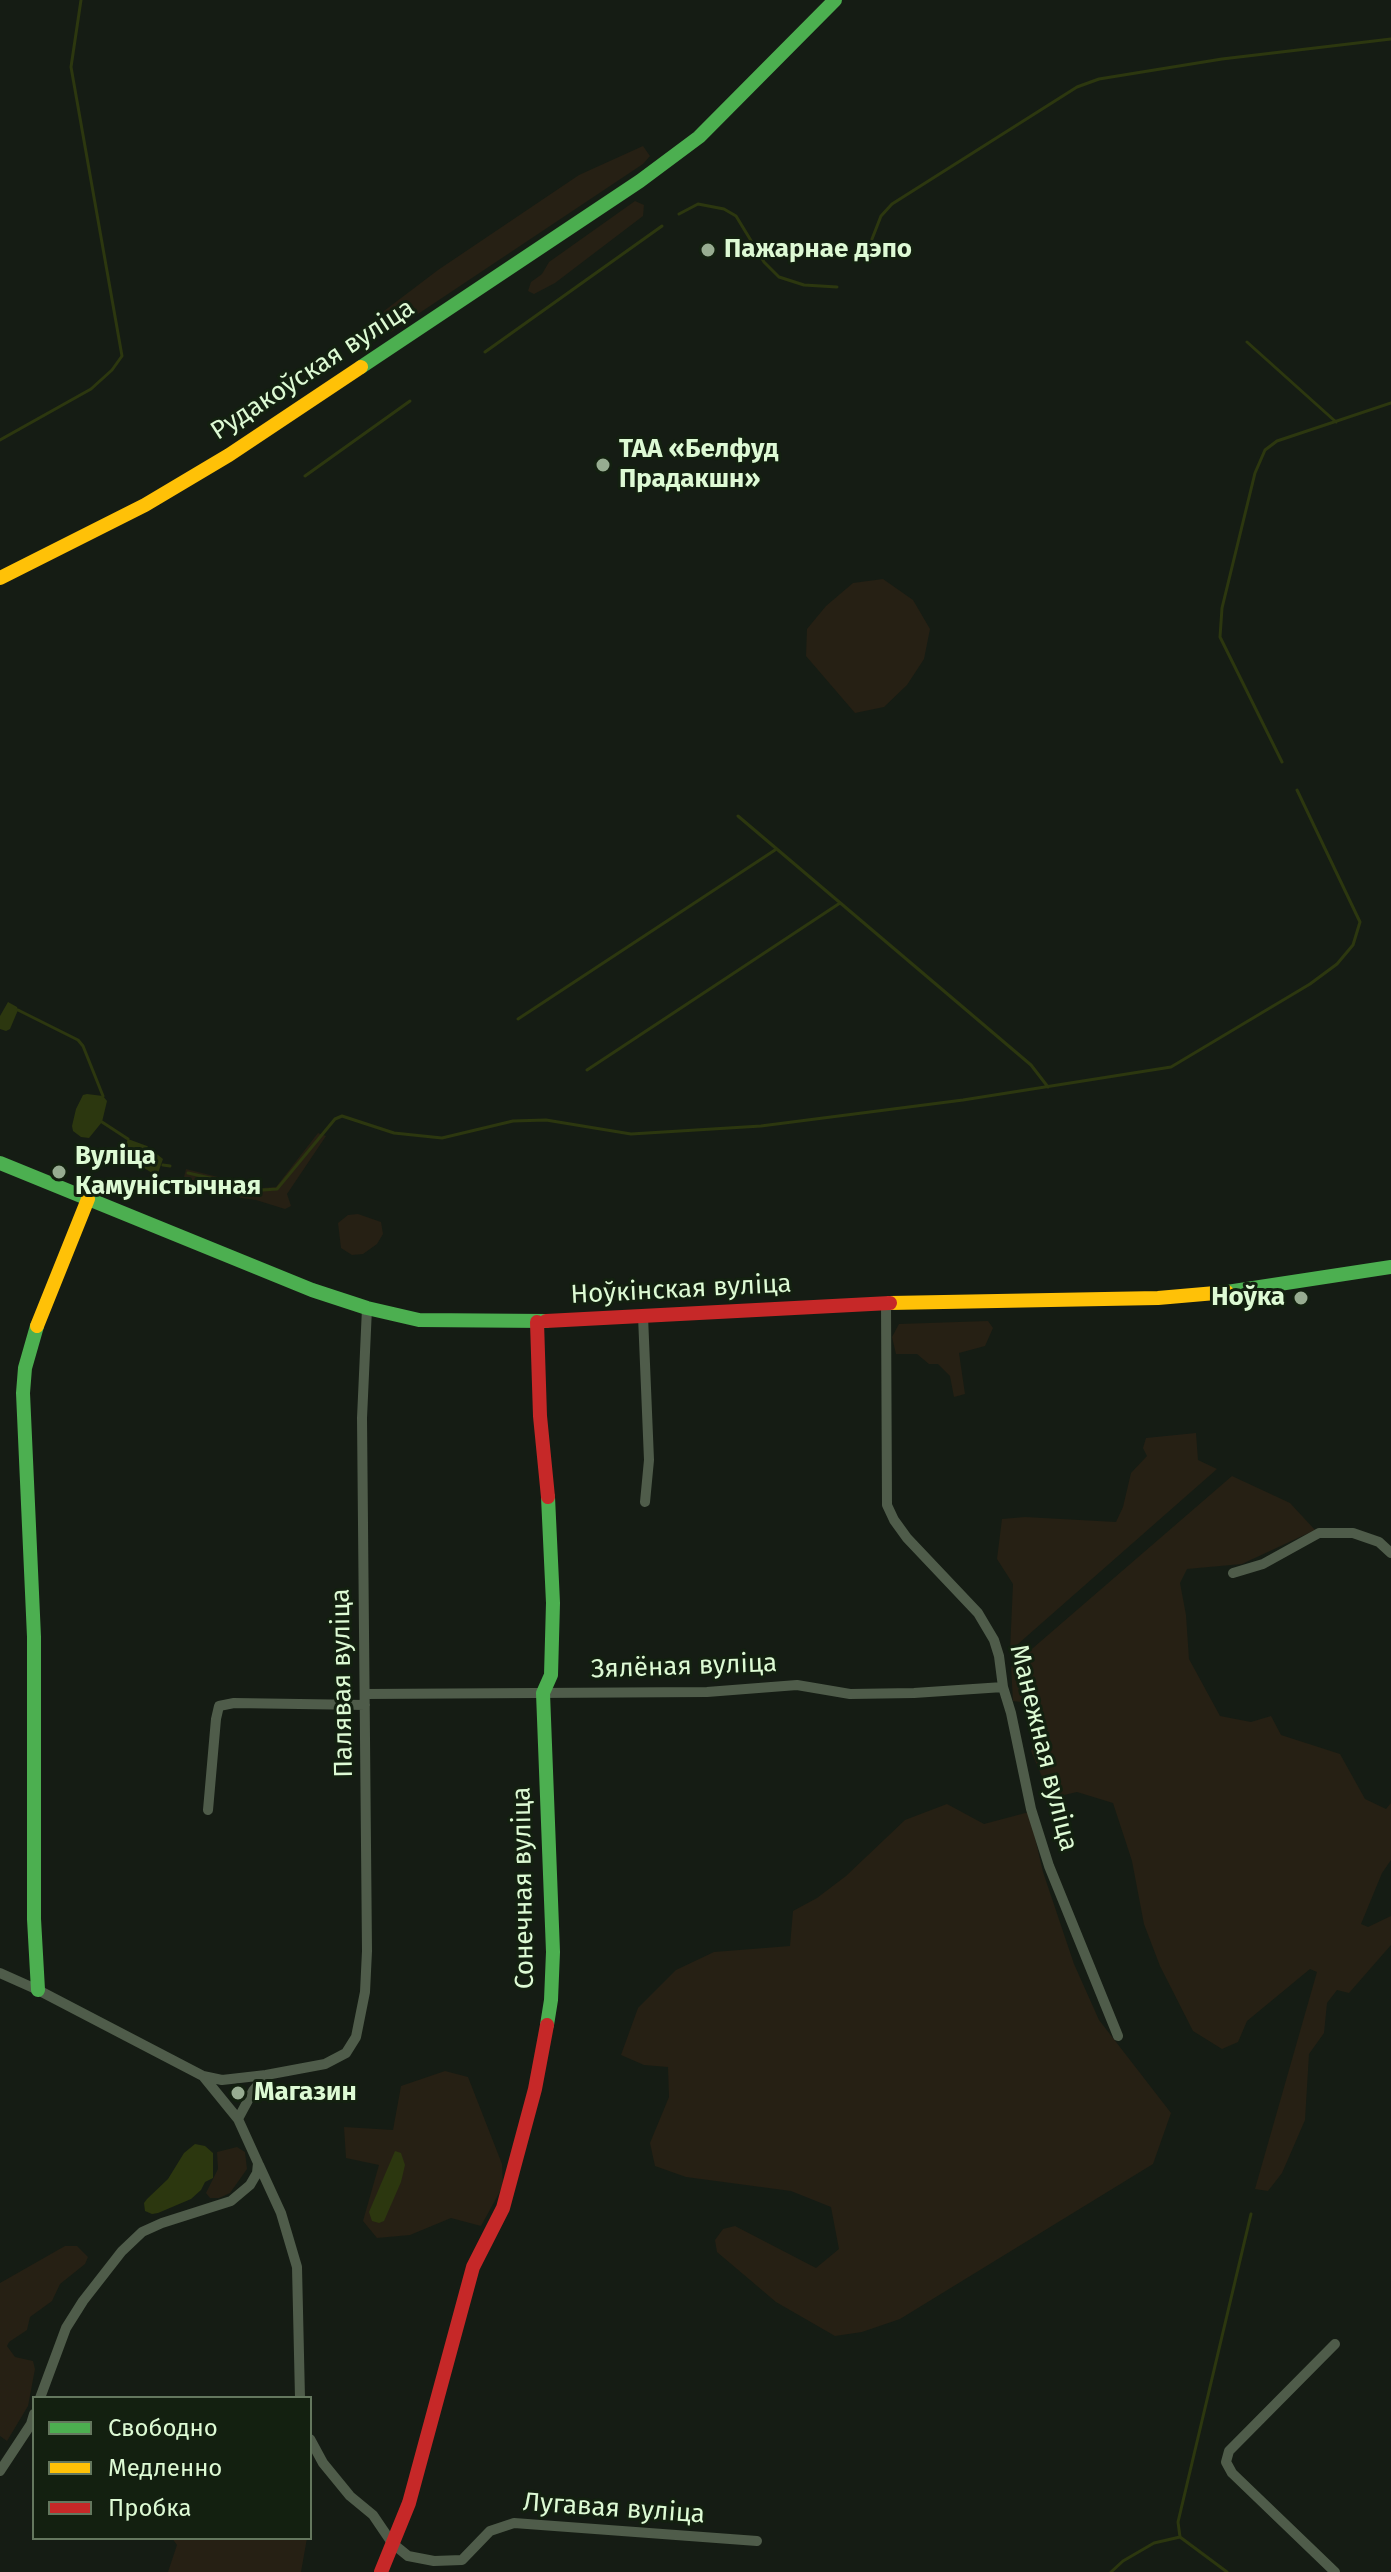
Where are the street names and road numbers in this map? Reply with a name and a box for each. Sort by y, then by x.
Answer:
street label: Рудакоўская вуліца [205,293,421,447]
street label: Ноўкінская вуліца [570,1269,792,1311]
street label: Палявая вуліца [326,1588,360,1778]
street label: Манежная вуліца [1002,1642,1084,1854]
street label: Зялёная вуліца [590,1648,778,1686]
street label: Сонечная вуліца [507,1787,541,1989]
street label: Лугавая вуліца [522,2487,706,2531]

